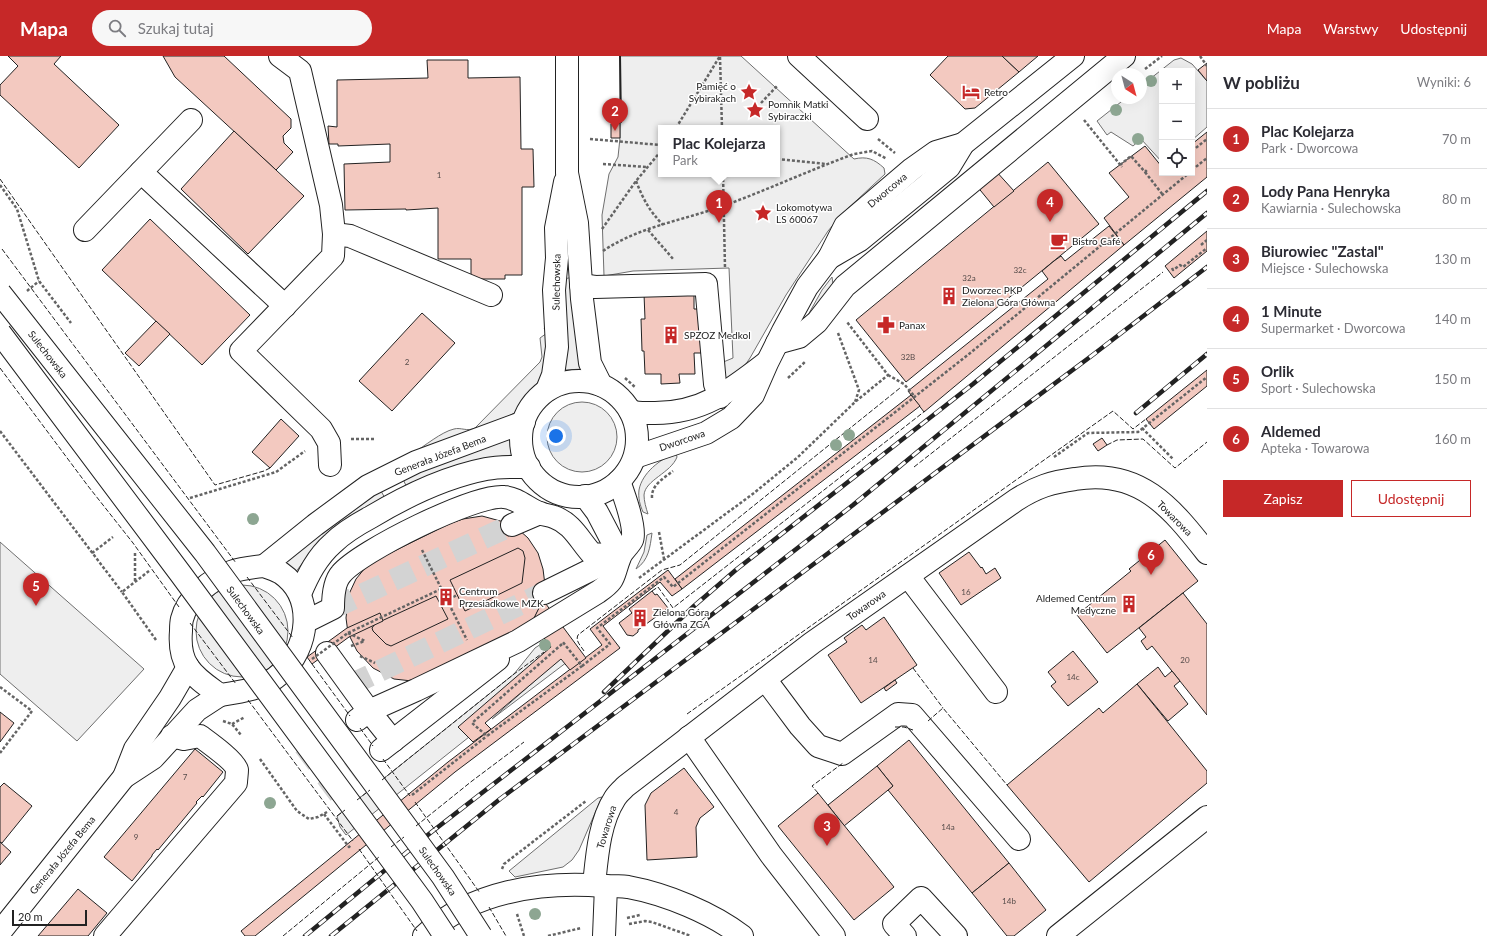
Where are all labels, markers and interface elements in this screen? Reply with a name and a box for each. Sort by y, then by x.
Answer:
search box [92,10,372,46]
text: Mapa [20,17,68,40]
icon: search [106,17,128,39]
text: Szukaj tutaj [138,19,214,37]
text: Mapa [1267,20,1301,37]
text: Warstwy [1323,20,1378,37]
text: Udostępnij [1400,20,1467,37]
north arrow [1111,68,1147,104]
map controls [1159,68,1195,176]
button: + [1159,68,1195,104]
text: W pobliżu [1223,72,1300,93]
text: Wyniki: 6 [1417,74,1471,90]
place label: Pamięć o Sybirakach [689,80,736,104]
place icon: Pamięć o Sybirakach [739,82,759,102]
hotel icon: Retro [961,82,981,102]
place label: Retro [984,86,1008,98]
pin: 2 [602,98,628,131]
place label: Pomnik Matki Sybiraczki [768,98,828,122]
place icon: Pomnik Matki Sybiraczki [745,100,765,120]
button: − [1159,104,1195,140]
text: Plac Kolejarza [1261,122,1354,140]
popup [658,125,780,177]
text: 1 [1232,131,1240,147]
text: 70 m [1442,131,1471,147]
text: Plac Kolejarza [672,134,766,152]
button: locate [1159,140,1195,176]
text: Park · Dworcowa [1261,140,1358,156]
text: Park [672,152,698,168]
house number: 1 [437,170,442,180]
street label: Dworcowa [865,170,909,210]
text: Lody Pana Henryka [1261,182,1390,200]
pin: 4 [1037,189,1063,222]
pin: 1 [706,190,732,223]
text: 2 [1232,191,1240,207]
text: 80 m [1442,191,1471,207]
text: Kawiarnia · Sulechowska [1261,200,1401,216]
place label: Lokomotywa LS 60067 [776,201,832,225]
place icon: Lokomotywa LS 60067 [753,203,773,223]
cafe icon: Bistro Café [1049,231,1069,251]
place label: Bistro Café [1072,235,1121,247]
text: Biurowiec "Zastal" [1261,242,1384,260]
text: 3 [1232,251,1240,267]
text: 130 m [1434,251,1471,267]
street label: Sulechowska [550,254,562,310]
text: Miejsce · Sulechowska [1261,260,1388,276]
house number: 32c [1013,265,1027,275]
house number: 32a [962,273,976,283]
place label: Dworzec PKP Zielona Góra Główna [962,284,1055,308]
building icon: Dworzec PKP Zielona Góra Główna [939,286,959,306]
text: 1 Minute [1261,302,1322,320]
text: 4 [1232,311,1240,327]
text: 140 m [1434,311,1471,327]
pharmacy icon: Panax [876,315,896,335]
place label: Panax [899,319,925,331]
text: Supermarket · Dworcowa [1261,320,1406,336]
building icon: SPZOZ Medkol [661,325,681,345]
street label: Sulechowska [26,328,70,380]
place label: SPZOZ Medkol [684,329,751,341]
house number: 32B [901,352,915,362]
house number: 2 [405,357,410,367]
text: Orlik [1261,362,1294,380]
text: 5 [1232,371,1240,387]
text: 150 m [1434,371,1471,387]
text: Sport · Sulechowska [1261,380,1376,396]
text: Aldemed [1261,422,1321,440]
your location [546,426,566,446]
street label: Dworcowa [658,427,706,453]
text: 6 [1232,431,1240,447]
text: 160 m [1434,431,1471,447]
street label: Generała Józefa Bema [392,432,488,478]
text: Apteka · Towarowa [1261,440,1369,456]
button: Zapisz [1223,480,1343,517]
button: Udostępnij [1351,480,1471,517]
street label: Towarowa [1155,498,1195,538]
pin: 6 [1138,542,1164,575]
pin: 5 [23,573,49,606]
street label: Sulechowska [224,584,268,636]
place label: Centrum Przesiadkowe MZK [459,585,544,609]
building icon: Centrum Przesiadkowe MZK [436,587,456,607]
street label: Towarowa [844,587,888,623]
house number: 16 [961,587,971,597]
place label: Aldemed Centrum Medyczne [1036,592,1116,616]
building icon: Aldemed Centrum Medyczne [1119,594,1139,614]
place label: Zielona Góra Główna ZGA [653,606,710,630]
building icon: Zielona Góra Główna ZGA [630,608,650,628]
house number: 14 [868,655,878,665]
house number: 20 [1180,655,1190,665]
house number: 14c [1066,672,1080,682]
house number: 7 [183,772,188,782]
street label: Towarowa [594,804,618,850]
house number: 4 [674,807,679,817]
street label: Generała Józefa Bema [27,813,97,897]
pin: 3 [814,813,840,846]
house number: 14a [941,822,955,832]
house number: 9 [134,832,139,842]
street label: Sulechowska [417,844,459,898]
house number: 14b [1002,896,1016,906]
scale bar [12,908,87,927]
text: 20 m [18,910,43,923]

